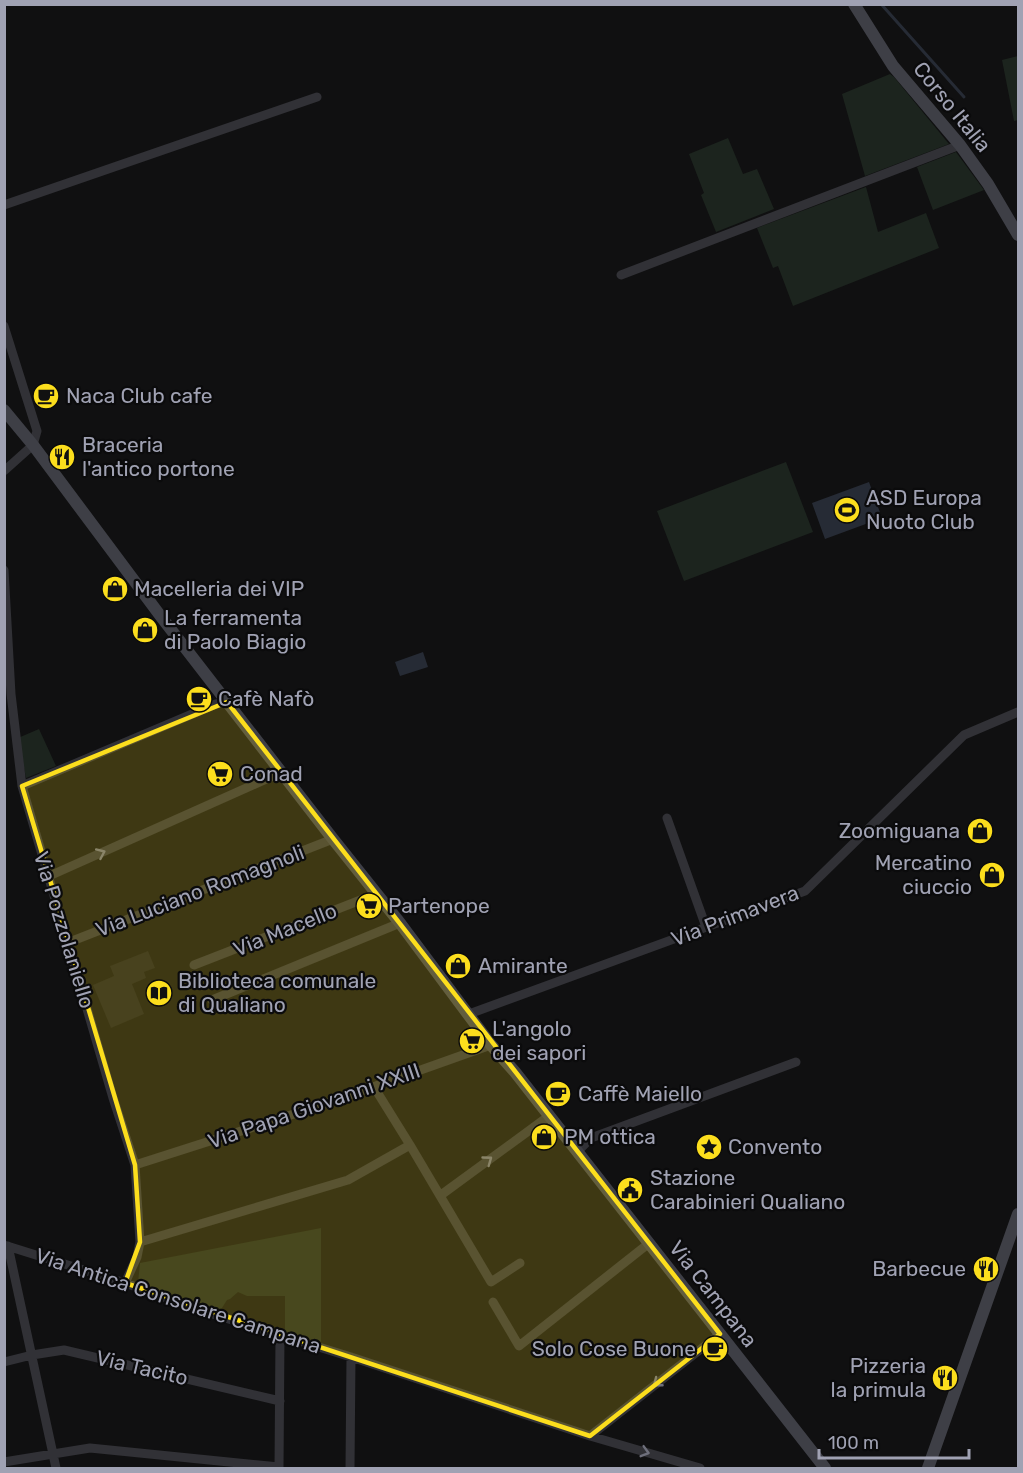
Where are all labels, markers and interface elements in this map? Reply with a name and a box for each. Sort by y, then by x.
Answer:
street label: Corso Italia [908,56,996,157]
cafe icon: Naca Club cafe [31,381,61,411]
place label: Naca Club cafe [66,383,213,408]
place label: Braceria l'antico portone [82,432,235,481]
restaurant icon: Braceria l'antico portone [47,442,77,472]
place label: ASD Europa Nuoto Club [866,485,982,534]
sports icon: ASD Europa Nuoto Club [832,495,862,525]
shop icon: Macelleria dei VIP [100,574,130,604]
place label: Macelleria dei VIP [134,576,304,601]
place label: La ferramenta di Paolo Biagio [164,605,306,654]
shop icon: La ferramenta di Paolo Biagio [130,615,160,645]
cafe icon: Cafè Nafò [184,684,214,714]
place label: Cafè Nafò [218,686,314,711]
supermarket icon: Conad [205,759,235,789]
place label: Conad [240,761,303,786]
shop icon: Zoomiguana [965,816,995,846]
place label: Zoomiguana [839,818,960,843]
street label: Via Luciano Romagnoli [92,839,308,942]
street label: Via Pozzolaniello [29,848,100,1011]
one-way arrow [94,848,105,860]
place label: Mercatino ciuccio [875,850,972,899]
shop icon: Mercatino ciuccio [977,860,1007,890]
street label: Via Primavera [668,880,802,951]
supermarket icon: Partenope [354,891,384,921]
place label: Partenope [388,893,490,918]
street label: Via Macello [229,897,340,962]
shop icon: Amirante [443,951,473,981]
place label: Amirante [478,953,568,978]
place label: Biblioteca comunale di Qualiano [178,968,376,1017]
library icon: Biblioteca comunale di Qualiano [144,978,174,1008]
place label: L'angolo dei sapori [492,1016,586,1065]
supermarket icon: L'angolo dei sapori [457,1026,487,1056]
street label: Via Papa Giovanni XXIII [204,1057,423,1154]
cafe icon: Caffè Maiello [543,1079,573,1109]
place label: Caffè Maiello [578,1081,702,1106]
shop icon: PM ottica [529,1122,559,1152]
place label: PM ottica [564,1124,656,1149]
place icon: Convento [694,1132,724,1162]
place label: Convento [728,1134,822,1159]
one-way arrow [482,1156,493,1167]
place label: Stazione Carabinieri Qualiano [650,1165,845,1214]
public building icon: Stazione Carabinieri Qualiano [615,1175,645,1205]
street label: Via Campana [664,1235,763,1352]
street label: Via Antica Consolare Campana [32,1242,324,1359]
restaurant icon: Barbecue [971,1254,1001,1284]
place label: Barbecue [872,1256,966,1281]
cafe icon: Solo Cose Buone [700,1334,730,1364]
place label: Solo Cose Buone [532,1336,696,1361]
street label: Via Tacito [94,1345,191,1390]
place label: Pizzeria la primula [831,1353,926,1402]
restaurant icon: Pizzeria la primula [930,1363,960,1393]
one-way arrow [653,1376,664,1387]
scale bar [819,1422,969,1460]
text: 100 m [828,1432,879,1454]
one-way arrow [639,1445,650,1457]

